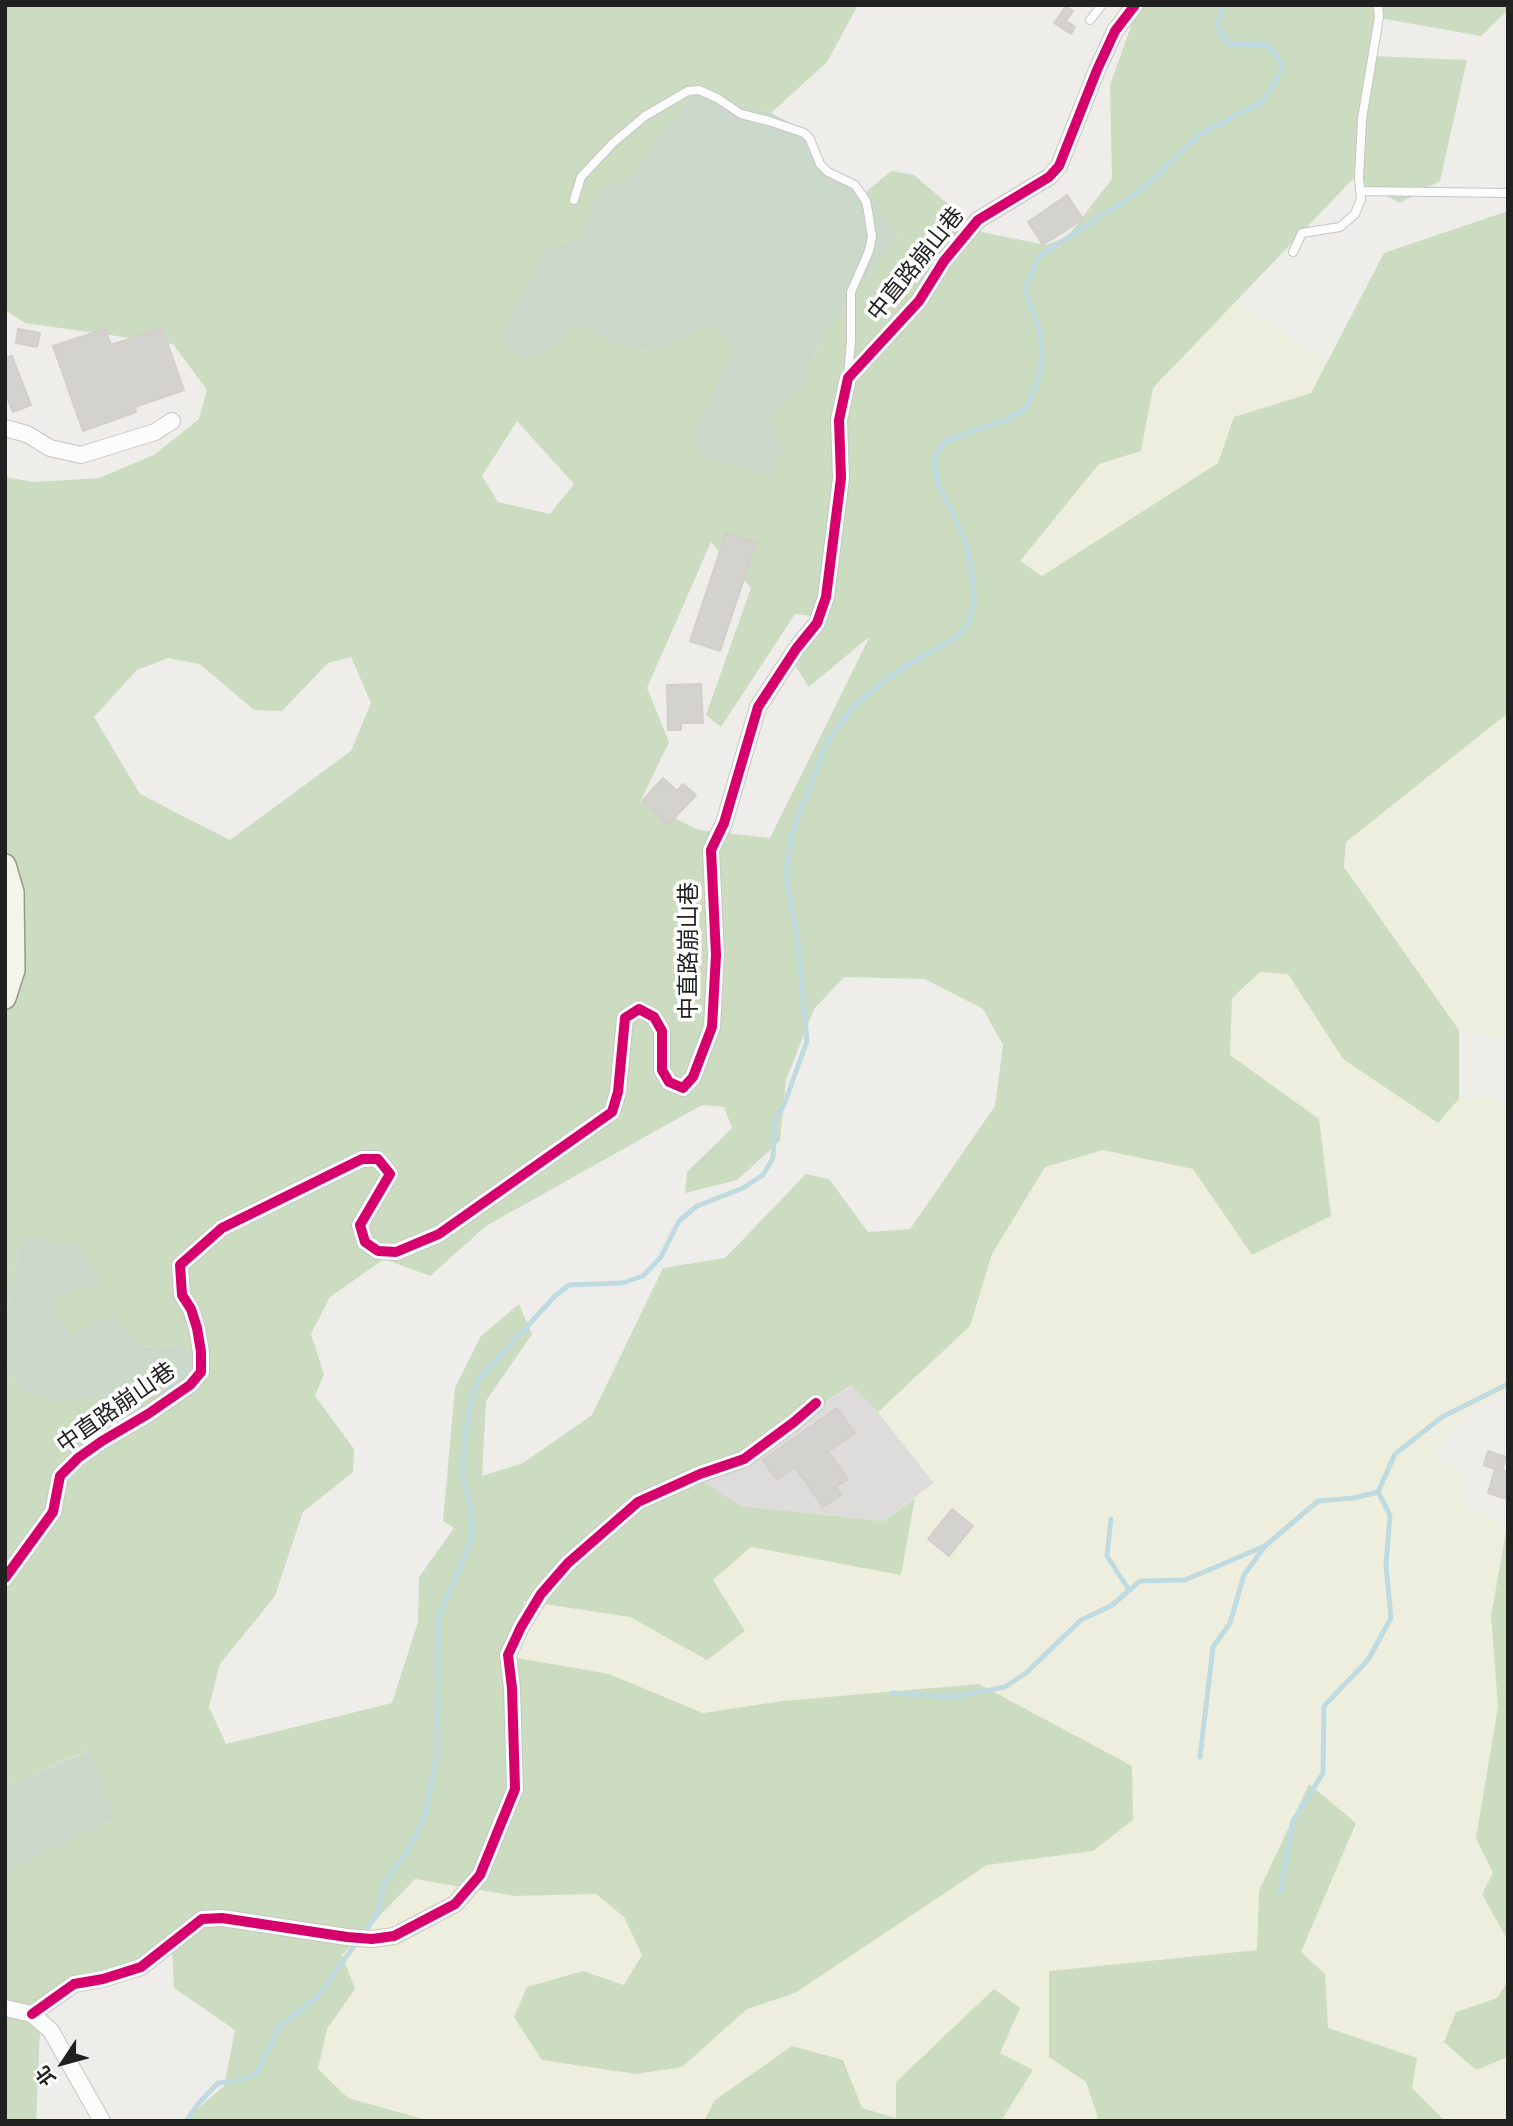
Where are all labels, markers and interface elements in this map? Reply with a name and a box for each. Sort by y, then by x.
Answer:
street label: 中直路崩山巷 [863,203,971,327]
street label: 中直路崩山巷 [676,882,704,1020]
street label: 中直路崩山巷 [53,1358,181,1460]
north arrow [28,2028,98,2098]
text: 北 [31,2061,61,2090]

